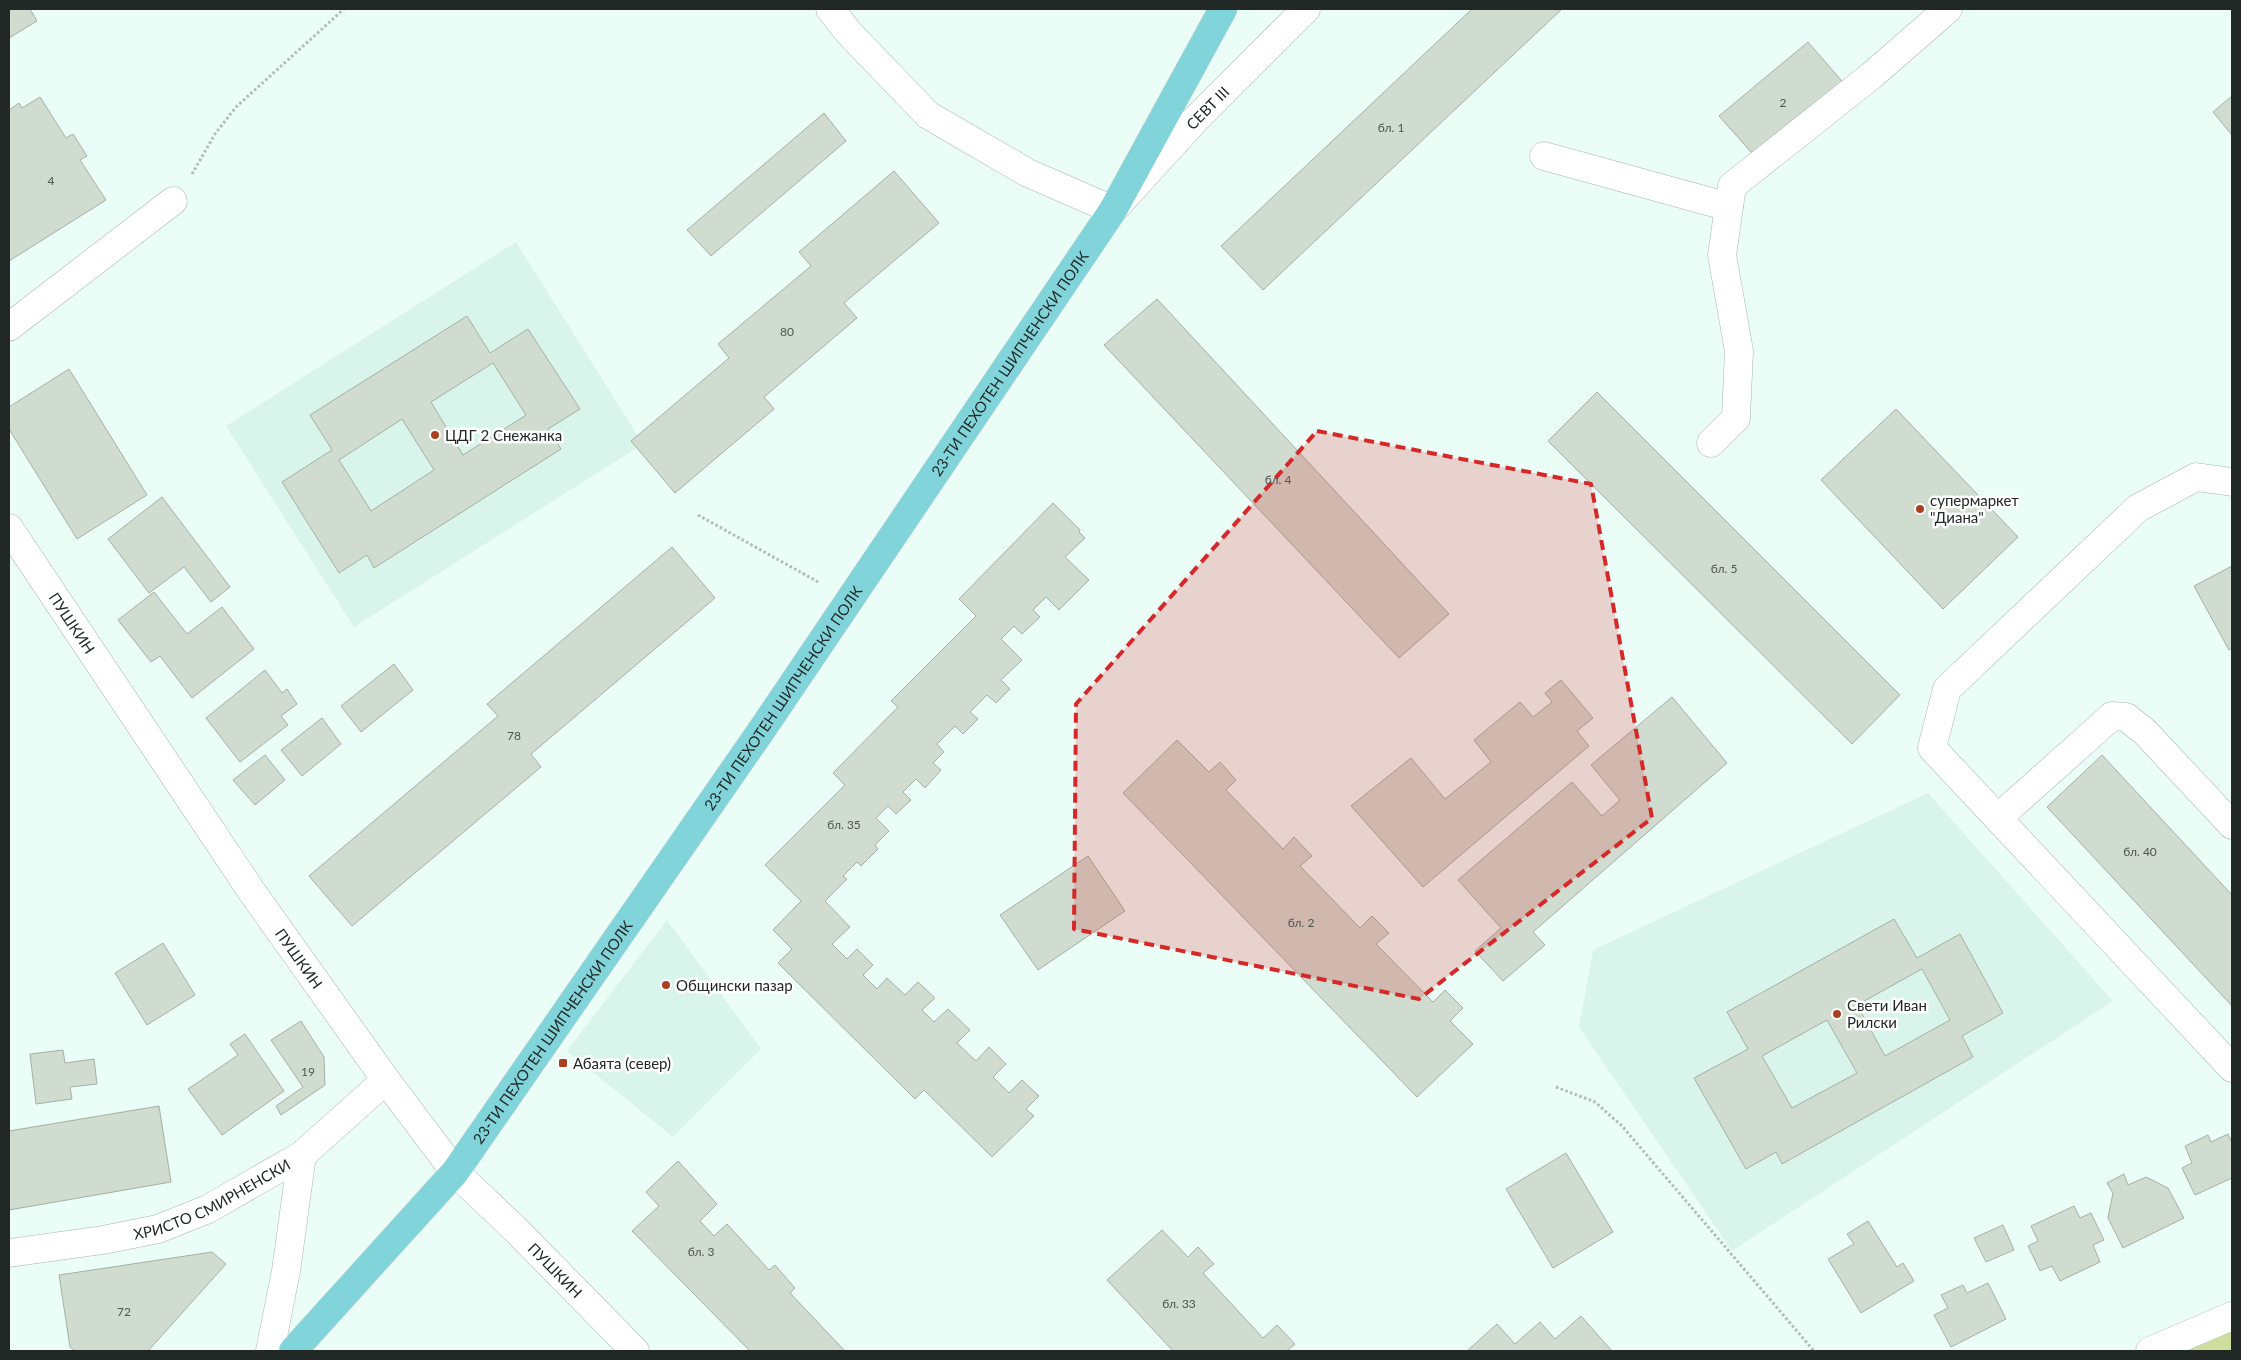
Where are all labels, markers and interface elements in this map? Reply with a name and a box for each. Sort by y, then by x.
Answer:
street label: СЕВТ III [1182,82,1233,133]
house number: 2 [1780,95,1787,110]
house number: бл. 1 [1378,120,1404,135]
house number: 4 [48,173,55,188]
street label: 23-ТИ ПЕХОТЕН ШИПЧЕНСКИ ПОЛК [927,247,1092,479]
house number: 80 [780,324,794,339]
place label: ЦДГ 2 Снежанка [445,426,562,444]
marker: ЦДГ 2 Снежанка [429,429,441,441]
house number: бл. 4 [1265,472,1291,487]
place label: супермаркет "Диана" [1930,491,2019,526]
marker: супермаркет "Диана" [1914,503,1926,515]
house number: бл. 5 [1711,561,1737,576]
street label: 23-ТИ ПЕХОТЕН ШИПЧЕНСКИ ПОЛК [700,582,866,813]
street label: ПУШКИН [45,589,99,657]
house number: 78 [507,728,521,743]
house number: бл. 35 [827,817,861,832]
house number: бл. 40 [2123,844,2157,859]
house number: бл. 2 [1288,915,1314,930]
street label: 23-ТИ ПЕХОТЕН ШИПЧЕНСКИ ПОЛК [469,917,636,1147]
street label: ПУШКИН [272,925,327,992]
place label: Общински пазар [676,976,793,994]
marker: Общински пазар [660,979,672,991]
place label: Свети Иван Рилски [1847,996,1927,1031]
marker: Свети Иван Рилски [1831,1008,1843,1020]
place label: Абаята (север) [573,1054,671,1072]
marker: Абаята (север) [557,1057,569,1069]
house number: 19 [301,1064,315,1079]
street label: ХРИСТО СМИРНЕНСКИ [132,1155,293,1243]
street label: ПУШКИН [525,1239,586,1301]
house number: бл. 3 [688,1244,714,1259]
house number: бл. 33 [1162,1296,1196,1311]
house number: 72 [117,1304,131,1319]

